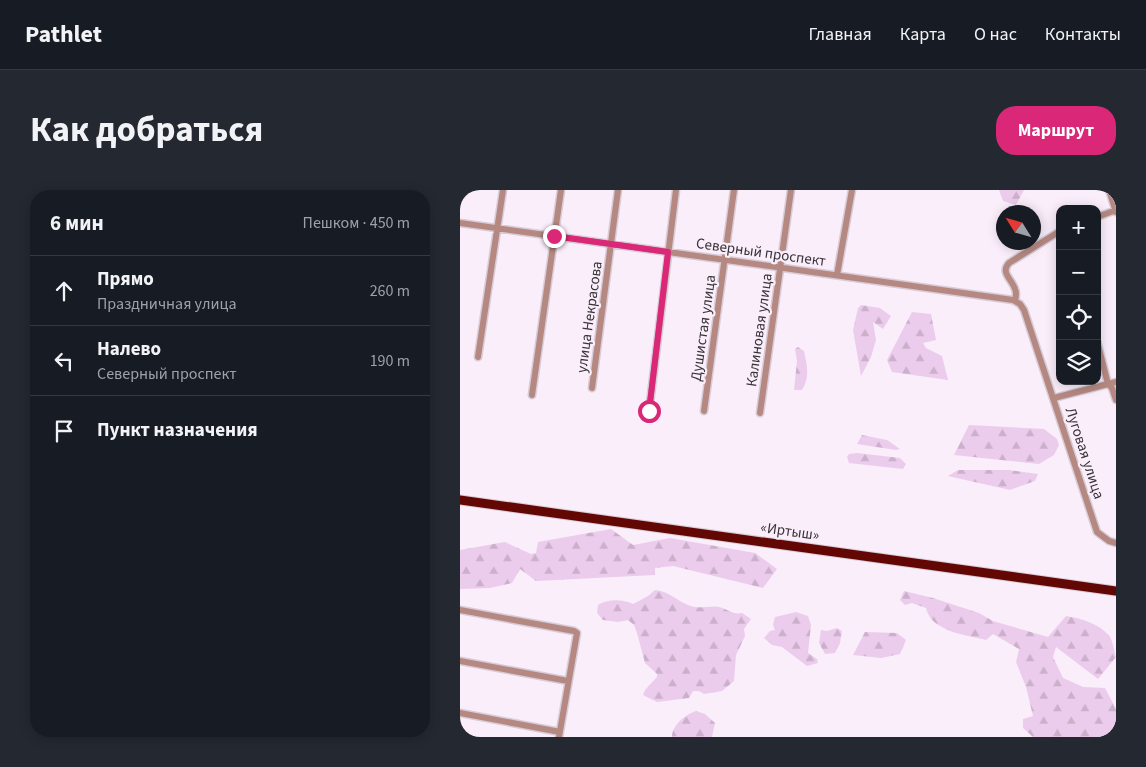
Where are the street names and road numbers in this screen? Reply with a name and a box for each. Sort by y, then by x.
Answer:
street label: Северный проспект [695,233,827,272]
street label: улица Некрасова [571,260,608,374]
street label: Калиновая улица [741,272,778,388]
street label: Душистая улица [686,273,721,383]
street label: Луговая улица [1060,405,1109,502]
street label: «Иртыш» [759,517,821,546]

